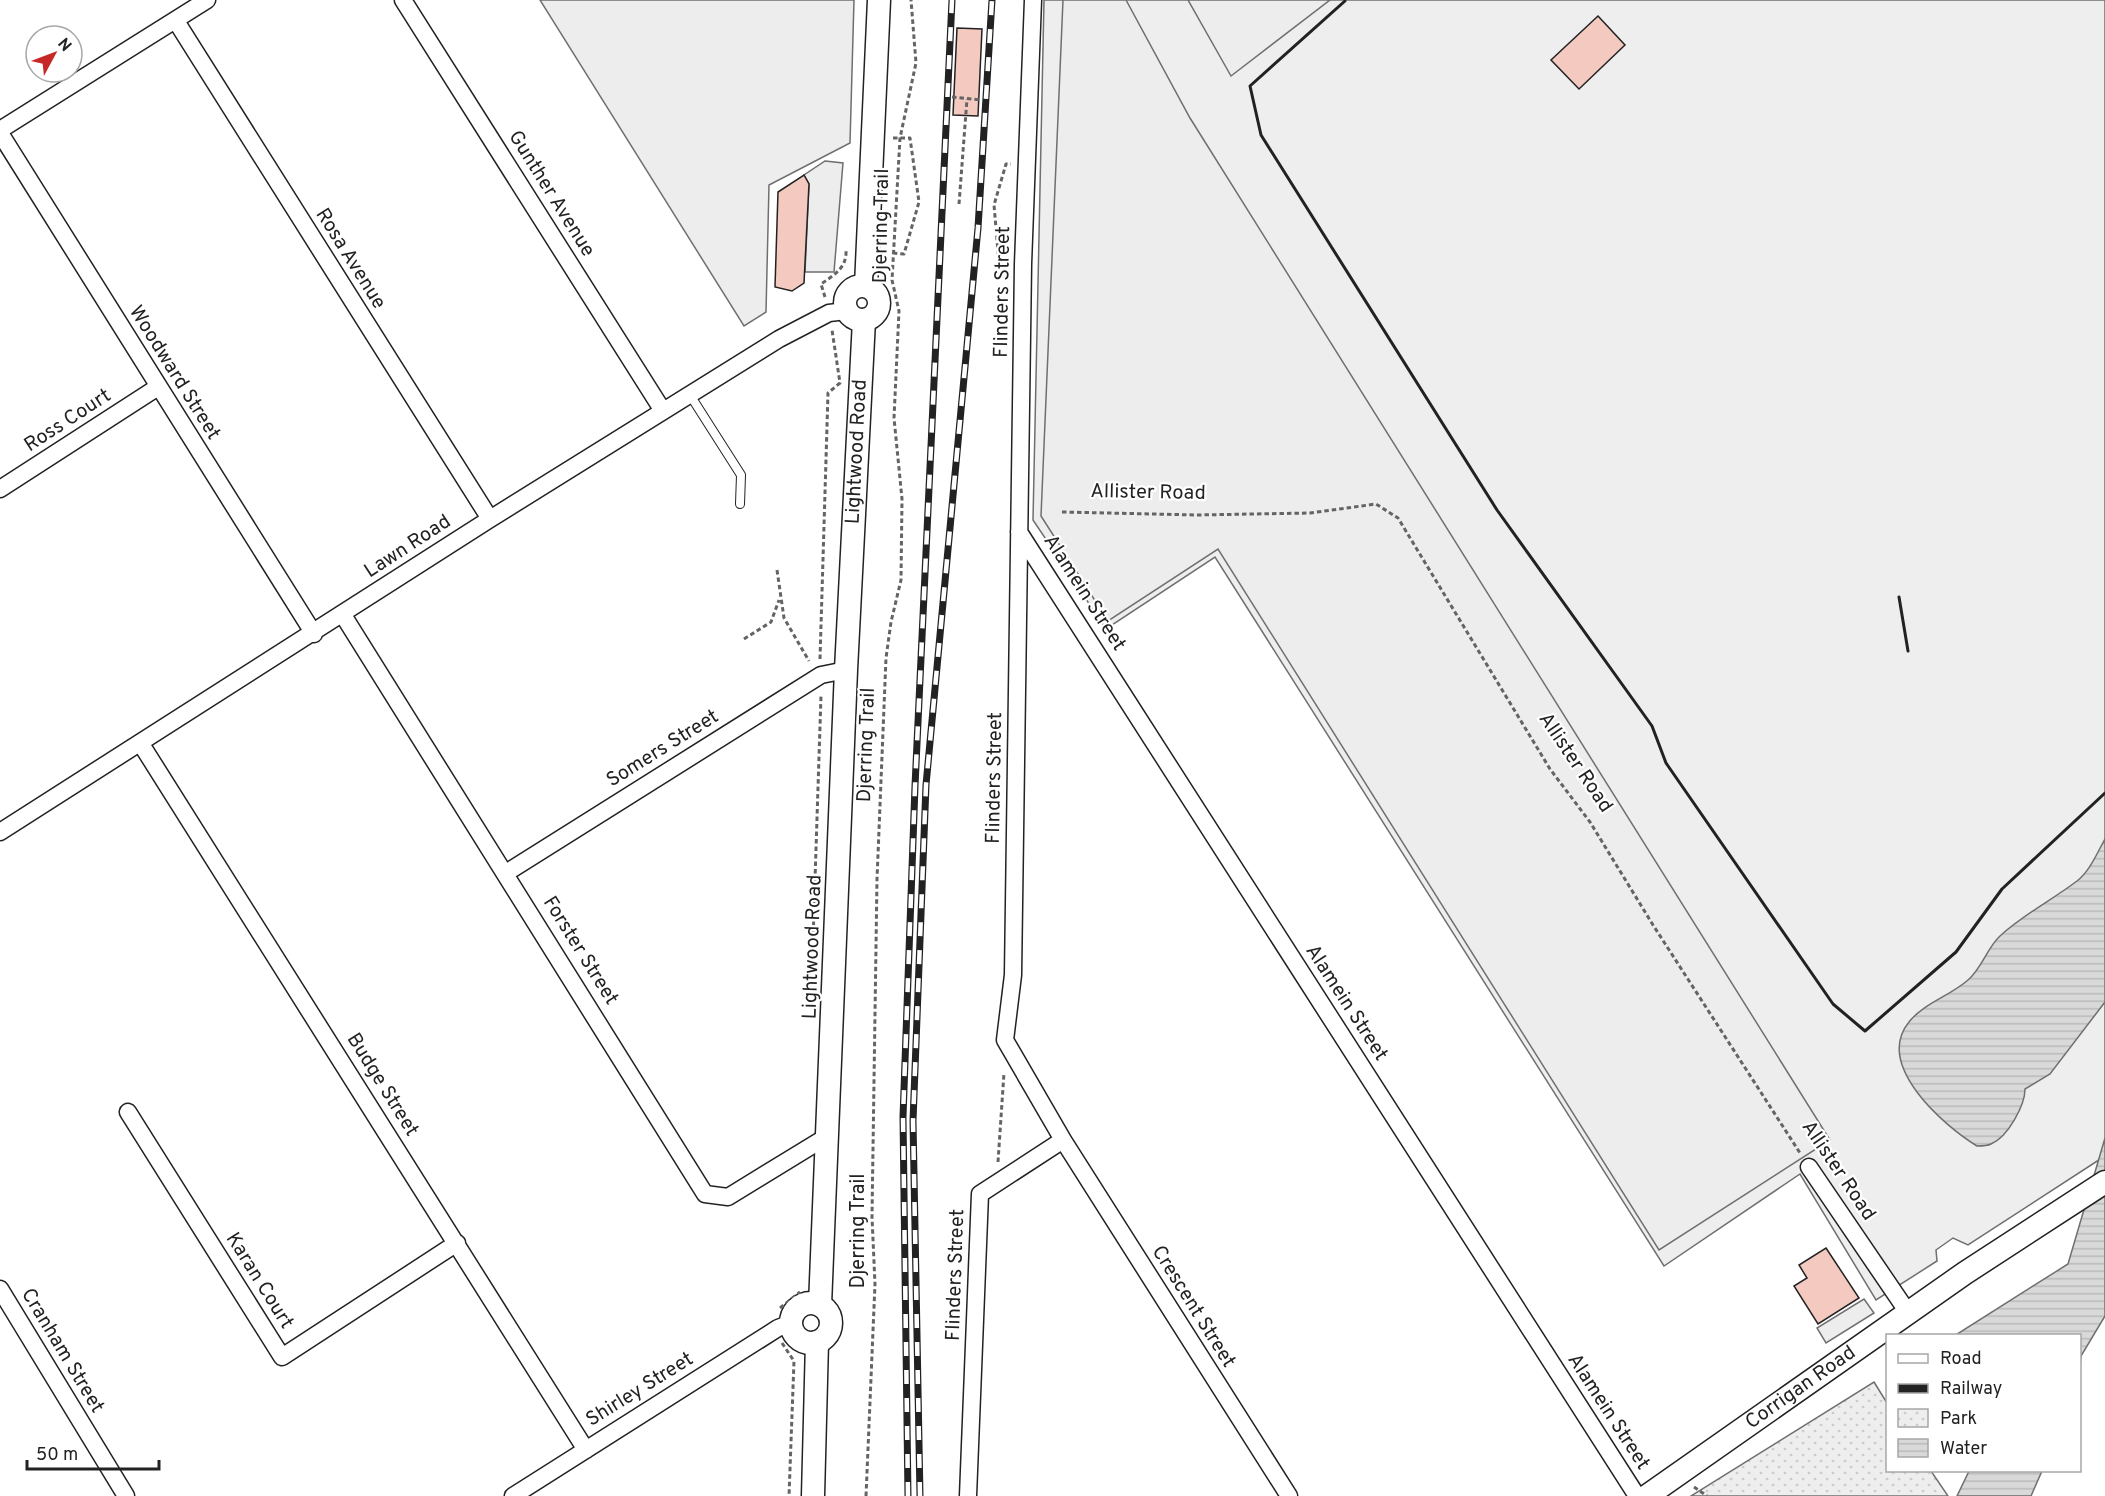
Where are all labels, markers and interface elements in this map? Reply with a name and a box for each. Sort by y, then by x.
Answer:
north arrow [24,24,84,84]
text: N [52,35,75,56]
street label: Gunther Avenue [502,126,600,262]
street label: Djerring Trail [868,168,896,284]
street label: Rosa Avenue [309,204,391,314]
street label: Flinders Street [989,226,1017,358]
street label: Woodward Street [122,301,226,445]
street label: Lightwood Road [841,379,874,525]
street label: Ross Court [20,383,116,459]
street label: Allister Road [1090,479,1206,507]
street label: Lawn Road [360,509,456,585]
street label: Alamein Street [1037,530,1131,656]
street label: Djerring Trail [852,687,882,803]
street label: Somers Street [602,704,724,794]
street label: Allister Road [1532,708,1618,818]
street label: Flinders Street [981,712,1009,844]
street label: Lightwood Road [797,874,829,1020]
street label: Forster Street [536,892,624,1010]
street label: Alamein Street [1299,940,1393,1066]
street label: Budge Street [340,1028,424,1142]
street label: Allister Road [1795,1116,1881,1226]
street label: Djerring Trail [846,1174,872,1288]
street label: Flinders Street [941,1209,971,1341]
street label: Karan Court [219,1228,299,1334]
street label: Crescent Street [1145,1241,1241,1373]
street label: Cranham Street [14,1284,110,1418]
legend [1886,1334,2081,1472]
street label: Corrigan Road [1741,1340,1861,1436]
street label: Shirley Street [581,1347,699,1433]
text: Road [1940,1348,1982,1371]
street label: Alamein Street [1561,1349,1655,1475]
text: Railway [1940,1378,2002,1401]
text: Park [1940,1408,1977,1431]
scale bar [27,1433,159,1471]
text: Water [1940,1438,1987,1461]
text: 50 m [36,1444,78,1467]

